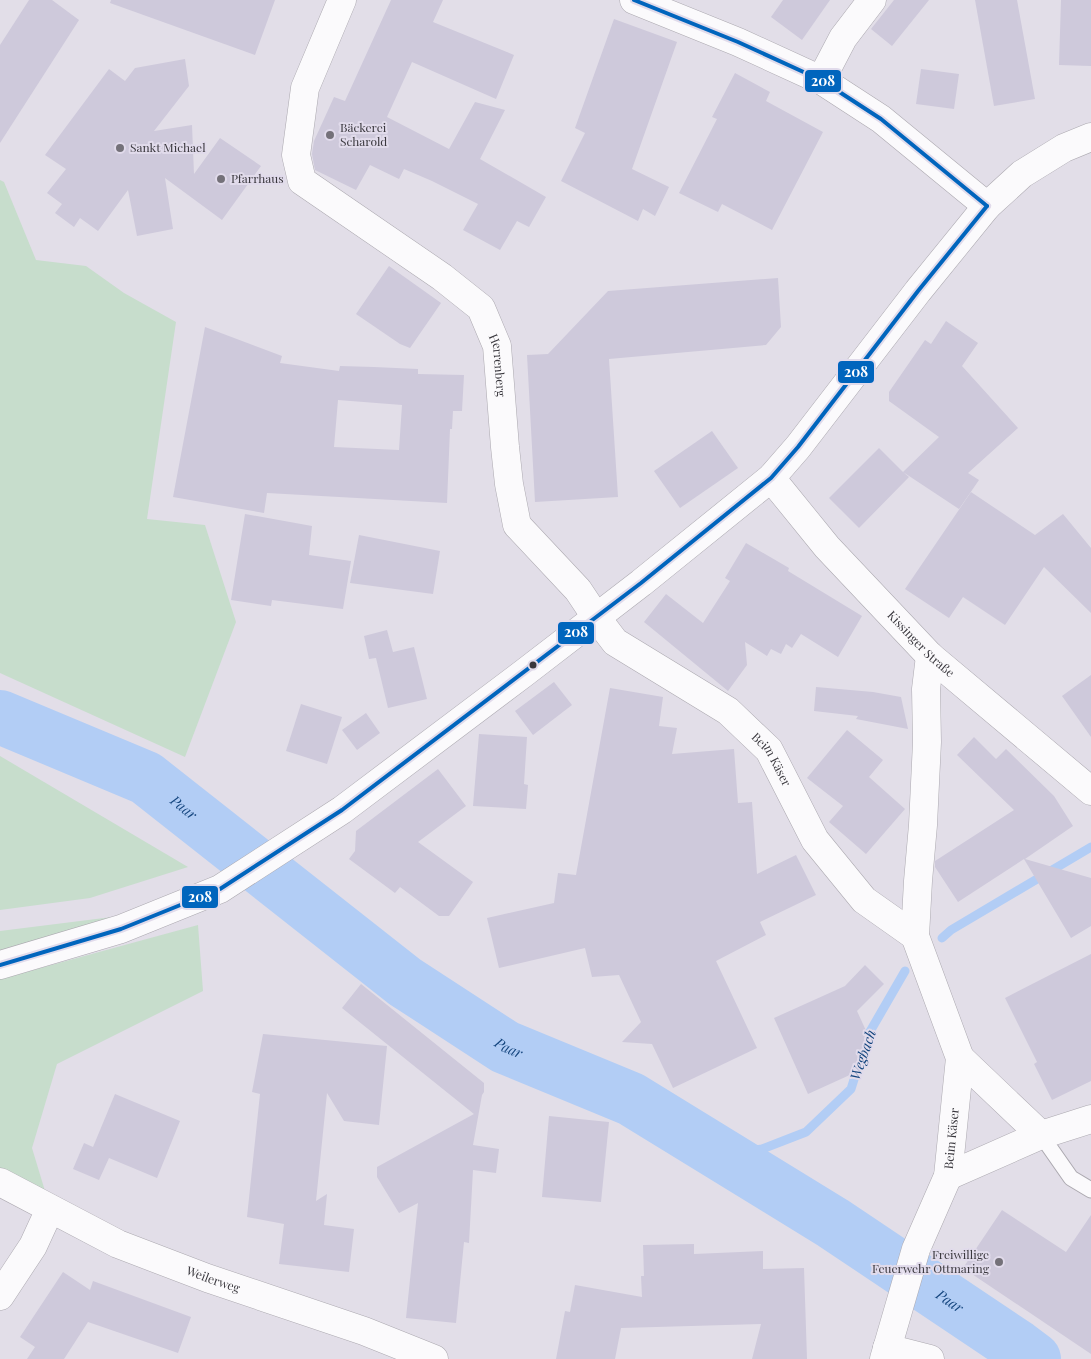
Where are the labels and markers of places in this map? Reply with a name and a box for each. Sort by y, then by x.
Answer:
place label: Bäckerei Scharold [340,119,387,149]
marker: Bäckerei Scharold [324,129,336,141]
place label: Sankt Michael [130,139,206,155]
marker: Sankt Michael [114,142,126,154]
place label: Pfarrhaus [231,170,284,186]
marker: Pfarrhaus [215,173,227,185]
unlabelled marker [528,660,538,670]
place label: Freiwillige Feuerwehr Ottmaring [872,1246,990,1276]
marker: Freiwillige Feuerwehr Ottmaring [993,1256,1005,1268]

